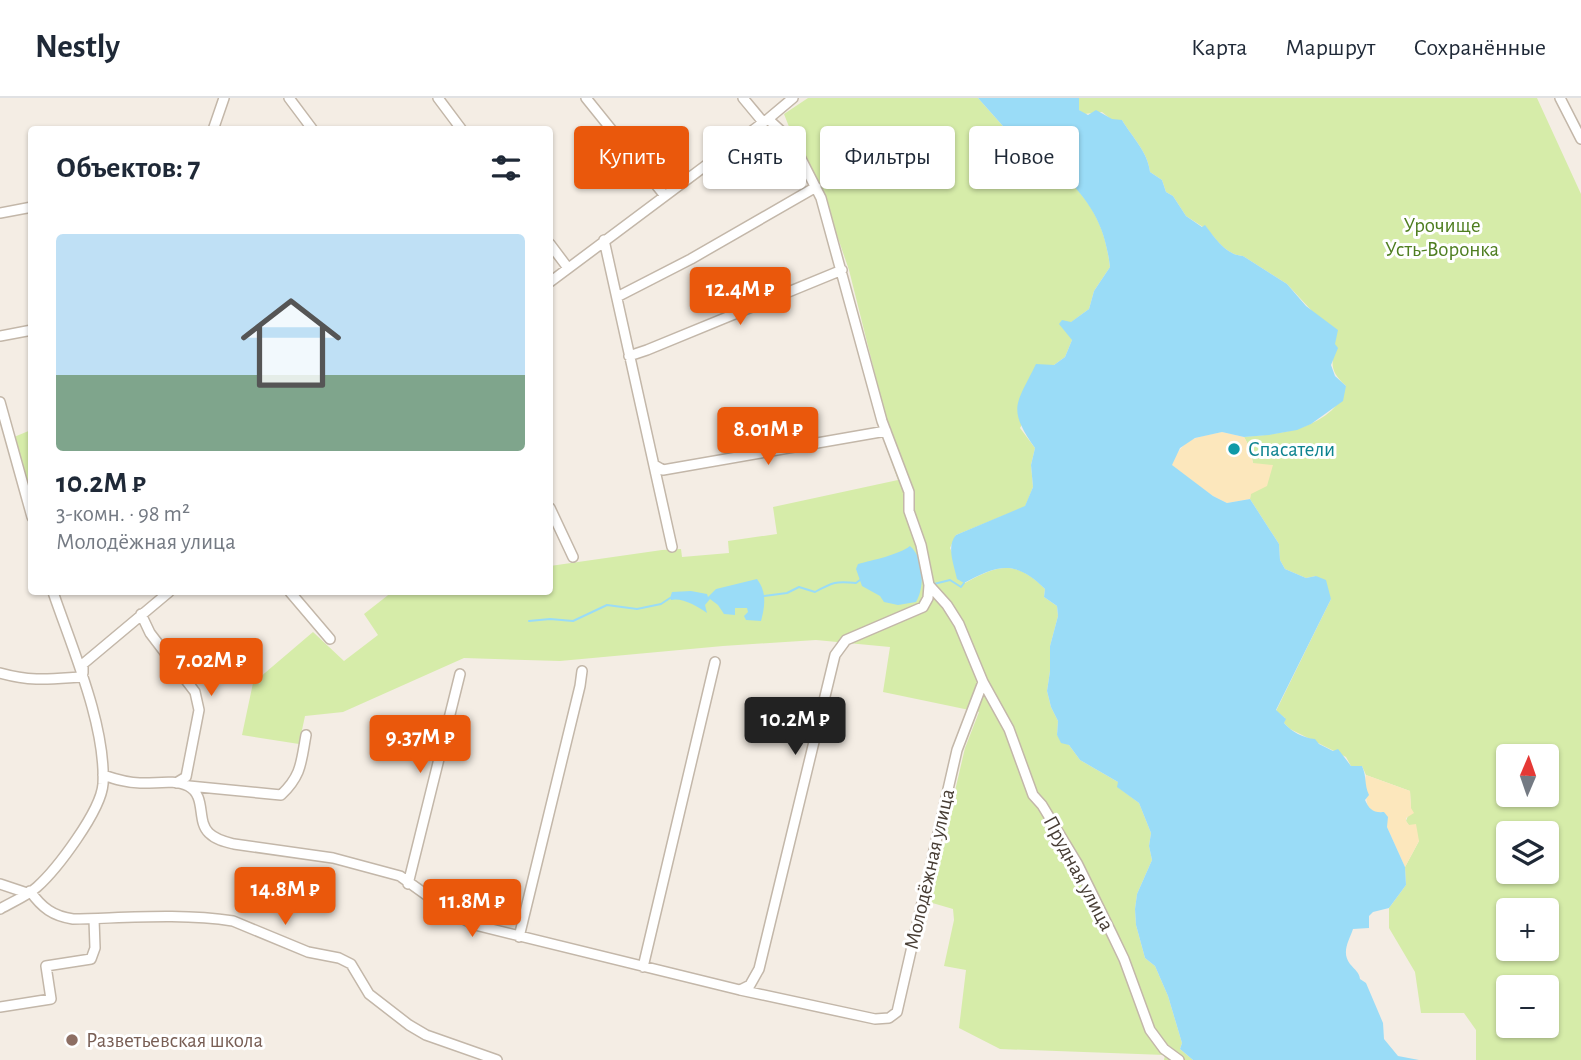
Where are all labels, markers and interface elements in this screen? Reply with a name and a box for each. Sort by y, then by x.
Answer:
text: Nestly [35,31,120,64]
text: Карта [1191,36,1247,60]
text: Маршрут [1285,36,1375,60]
text: Сохранённые [1413,36,1546,60]
chip: Купить [574,126,689,189]
chip: Снять [703,126,806,189]
chip: Фильтры [820,126,955,189]
chip: Новое [969,126,1079,189]
icon: filters [487,149,525,187]
text: Объектов: 7 [56,153,200,183]
park label: Урочище Усть-Воронка [1385,215,1499,260]
pin: 12.4M ₽ [675,268,805,327]
text: 12.4M ₽ [706,278,774,301]
icon: home [228,280,354,406]
pin: 8.01M ₽ [703,408,833,467]
text: 8.01M ₽ [733,418,803,441]
place label: Спасатели [1248,439,1335,460]
marker: Спасатели [1226,441,1242,457]
text: 10.2M ₽ [56,468,146,498]
text: 3-комн. · 98 m² [56,503,190,526]
text: Молодёжная улица [56,531,236,554]
pin: 7.02M ₽ [146,638,276,698]
text: 7.02M ₽ [176,649,246,672]
pin: 10.2M ₽ [730,698,860,757]
text: 10.2M ₽ [761,708,829,731]
pin: 9.37M ₽ [355,716,485,775]
text: 9.37M ₽ [386,726,454,749]
north arrow [1496,744,1559,807]
map controls [1496,744,1559,1038]
street label: Молодёжная улица [901,786,958,951]
street label: Прудная улица [1039,812,1118,935]
button: layers [1496,821,1559,884]
pin: 14.8M ₽ [220,868,350,927]
text: 14.8M ₽ [250,878,320,901]
pin: 11.8M ₽ [407,880,537,939]
text: 11.8M ₽ [439,890,505,913]
button: + [1496,898,1559,961]
button: − [1496,975,1559,1038]
place label: Разветьевская школа [86,1030,264,1051]
marker: Разветьевская школа [64,1032,80,1048]

